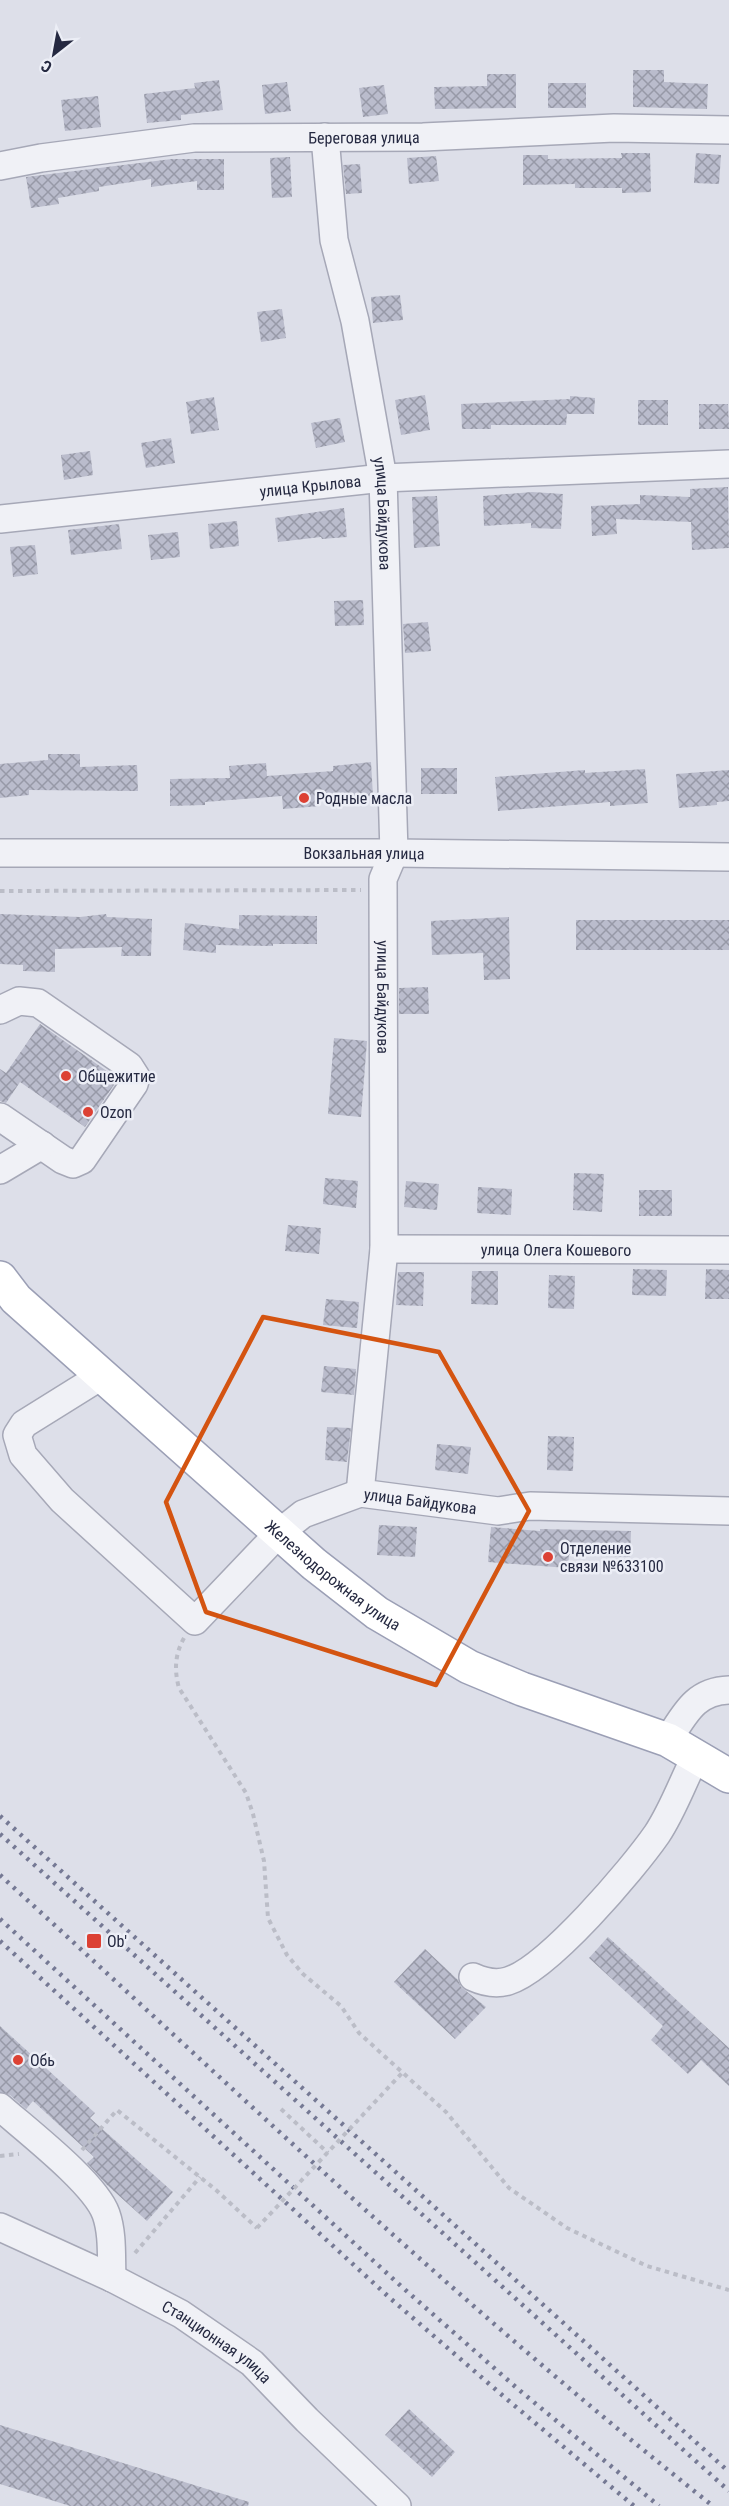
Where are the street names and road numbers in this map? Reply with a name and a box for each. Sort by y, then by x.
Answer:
street label: Береговая улица [308,128,420,147]
street label: улица Байдукова [370,455,395,570]
street label: улица Крылова [259,471,362,501]
street label: Вокзальная улица [303,843,425,863]
street label: улица Байдукова [374,940,393,1054]
street label: улица Олега Кошевого [481,1240,631,1259]
street label: улица Байдукова [363,1484,478,1518]
street label: Железнодорожная улица [261,1516,404,1634]
street label: Станционная улица [159,2296,275,2387]

